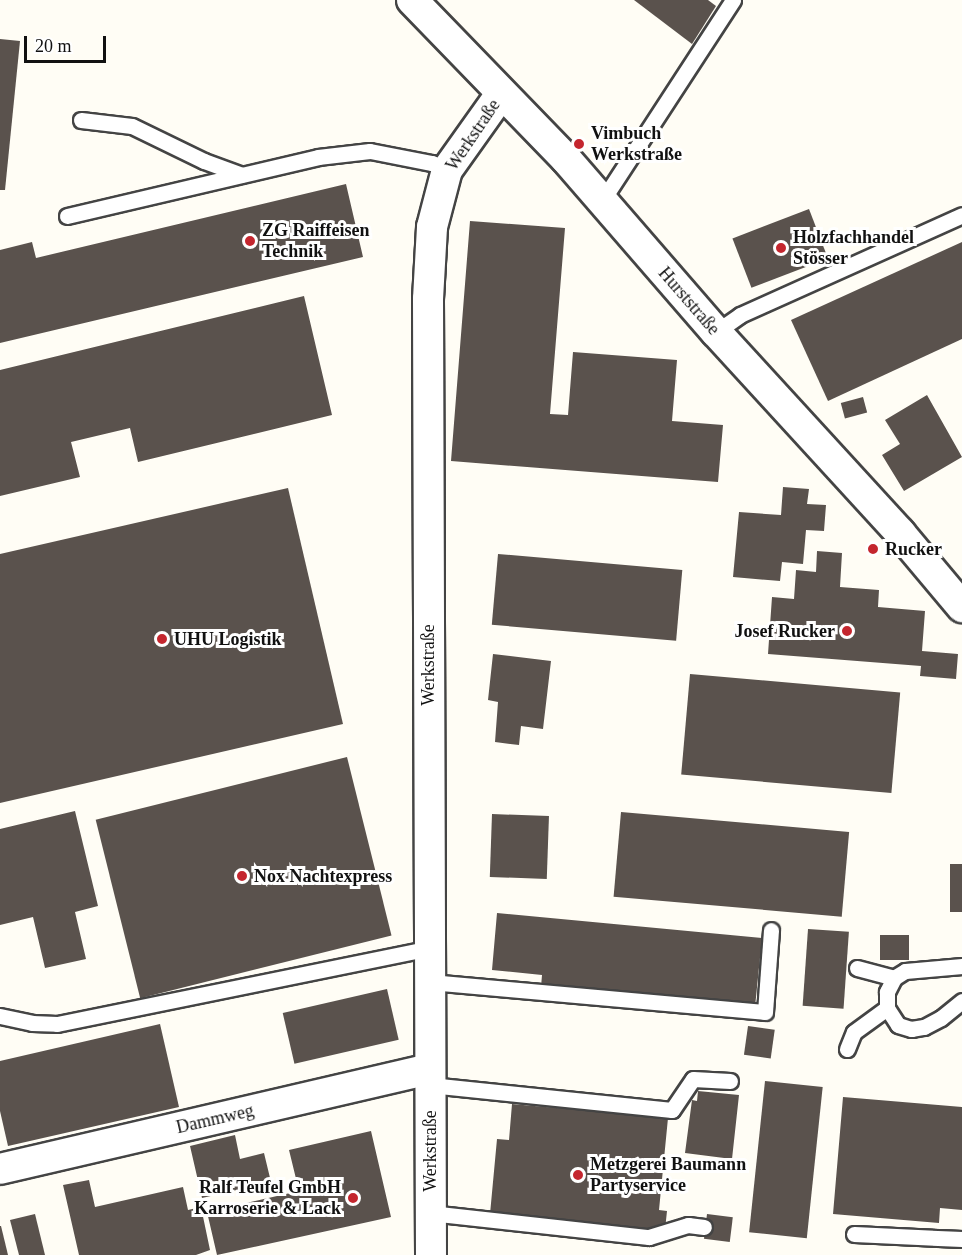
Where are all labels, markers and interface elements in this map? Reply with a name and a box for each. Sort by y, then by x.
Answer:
scale bar [27,24,110,62]
text: 20 m [35,36,72,56]
street label: Werkstraße [441,95,505,175]
place label: Vimbuch Werkstraße [591,123,682,166]
marker: Vimbuch Werkstraße [572,137,586,151]
place label: ZG Raiffeisen Technik [262,220,369,262]
place label: Holzfachhandel Stösser [793,227,914,270]
marker: ZG Raiffeisen Technik [243,234,257,248]
marker: Holzfachhandel Stösser [774,241,788,255]
street label: Hurststraße [654,263,724,339]
place label: Rucker [885,538,942,560]
marker: Rucker [866,542,880,556]
place label: Josef Rucker [735,620,835,642]
street label: Werkstraße [417,624,439,706]
marker: Josef Rucker [840,624,854,638]
place label: UHU Logistik [174,628,282,650]
marker: UHU Logistik [155,632,169,646]
place label: Nox Nachtexpress [254,865,392,887]
marker: Nox Nachtexpress [235,869,249,883]
street label: Dammweg [174,1100,256,1138]
street label: Werkstraße [419,1110,441,1192]
place label: Metzgerei Baumann Partyservice [590,1154,746,1196]
marker: Metzgerei Baumann Partyservice [571,1168,585,1182]
place label: Ralf Teufel GmbH Karroserie & Lack [194,1177,341,1220]
marker: Ralf Teufel GmbH Karroserie & Lack [346,1191,360,1205]

